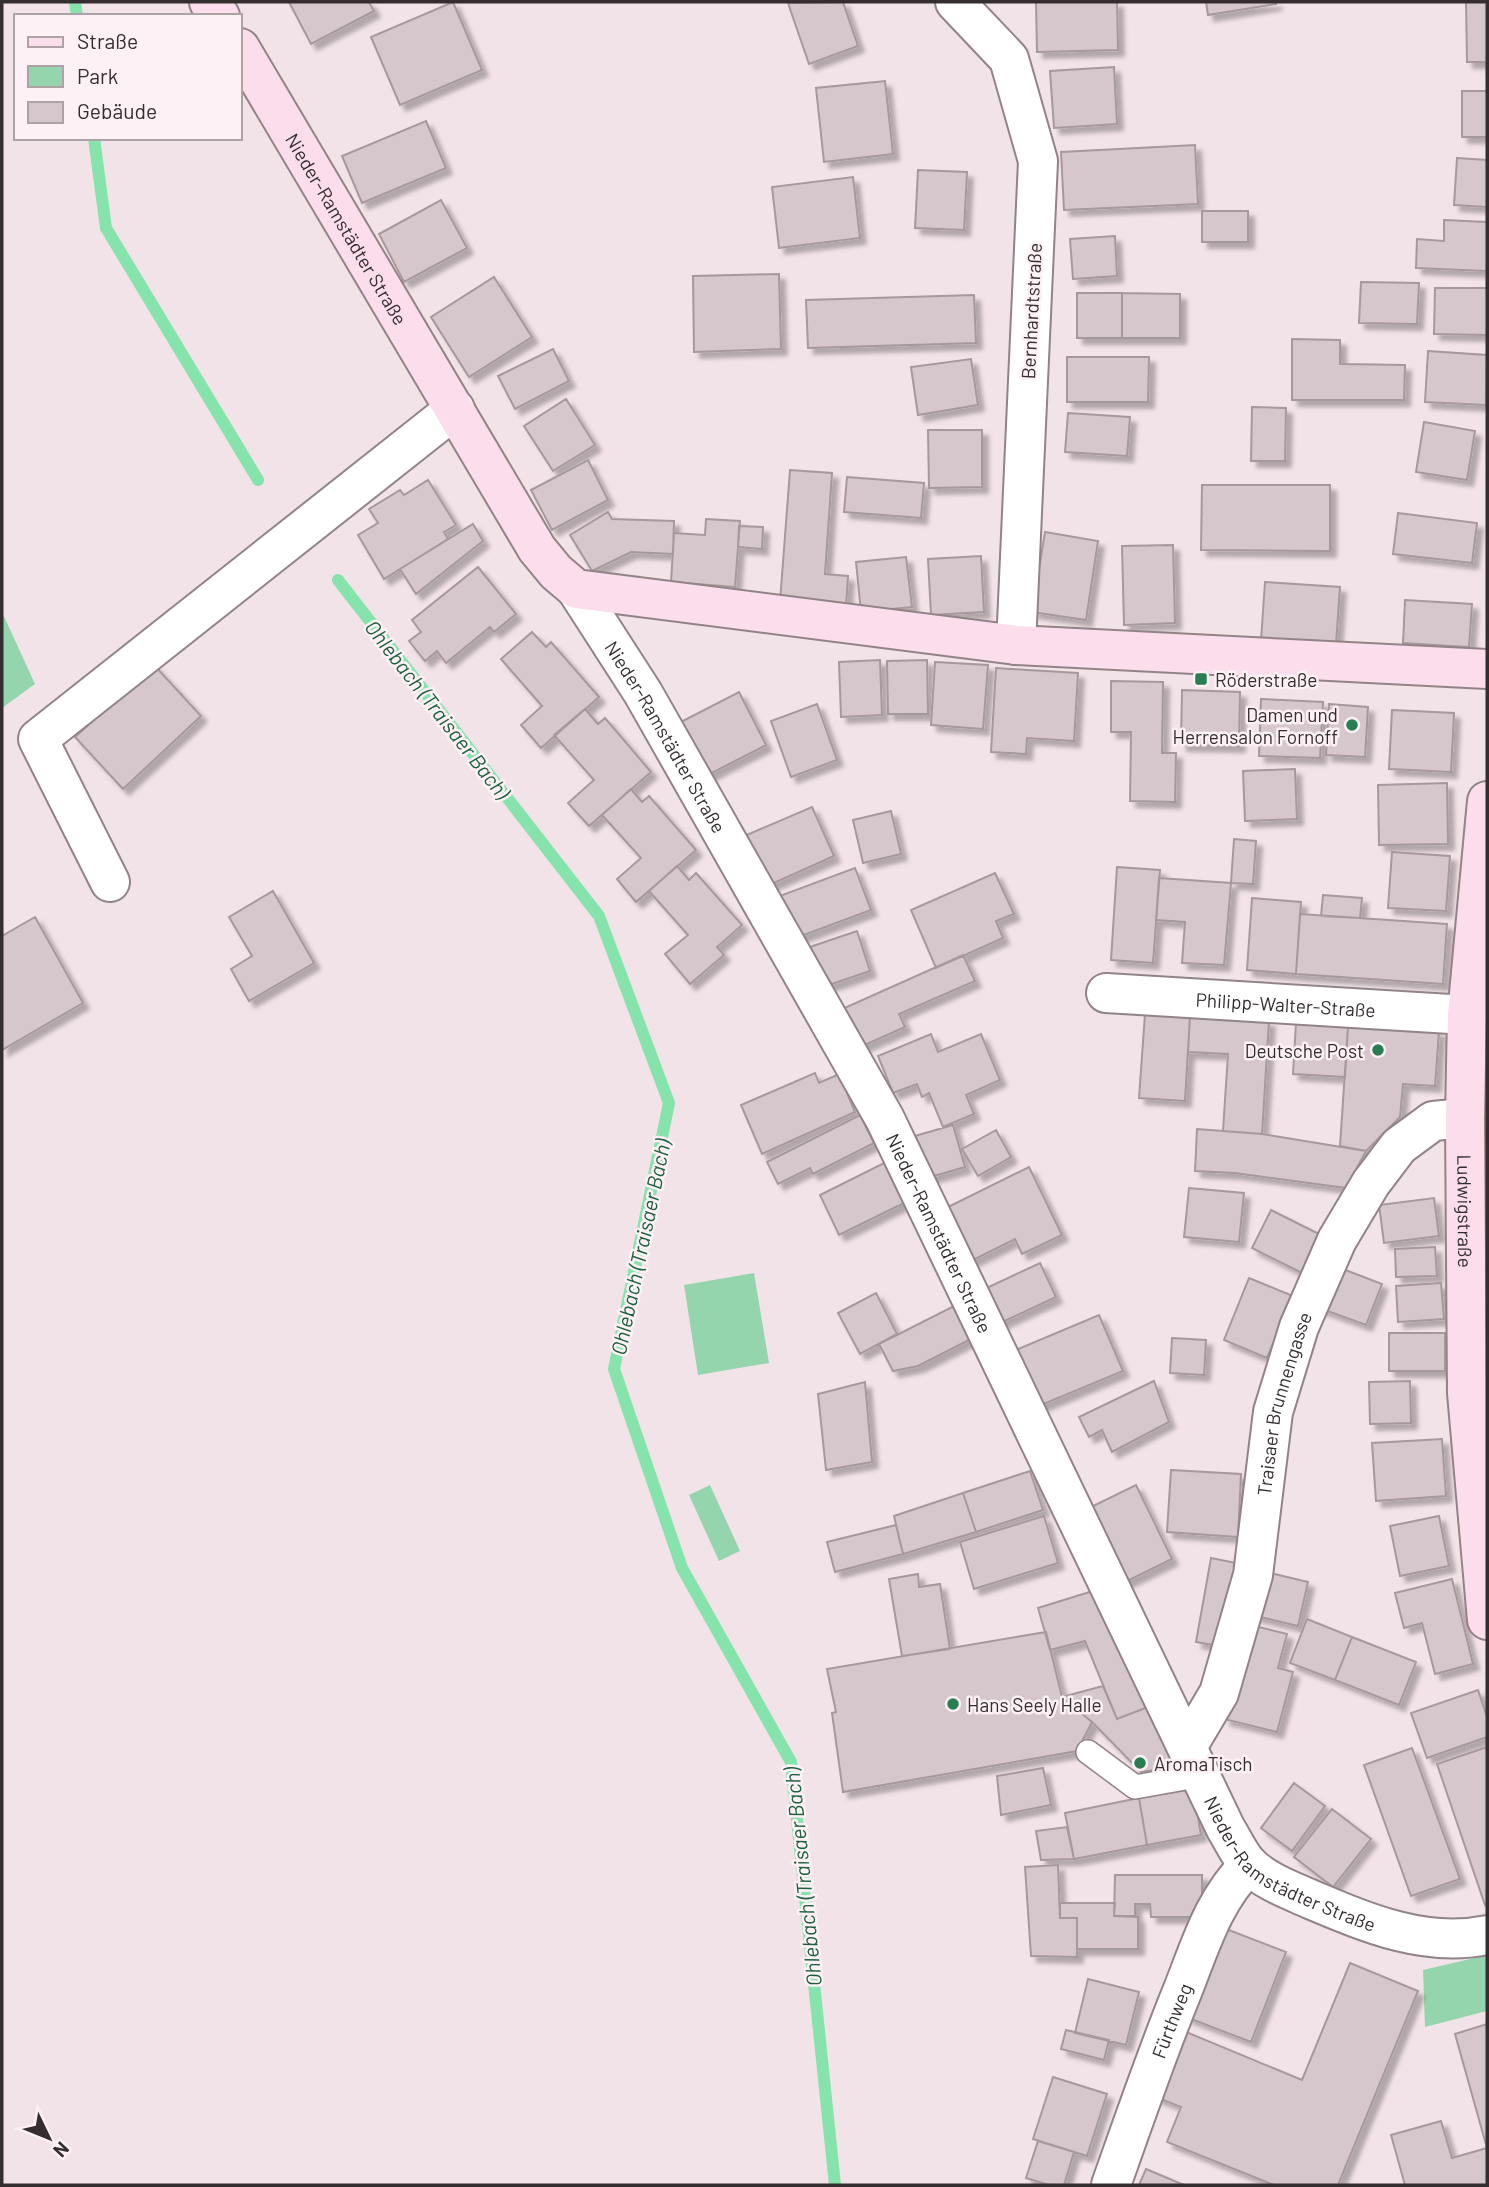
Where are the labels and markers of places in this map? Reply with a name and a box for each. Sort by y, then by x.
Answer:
place label: Röderstraße [1215,668,1317,691]
marker: Röderstraße [1193,671,1209,687]
place label: Damen und Herrensalon Fornoff [1173,703,1338,748]
marker: Damen und Herrensalon Fornoff [1344,717,1360,733]
place label: Deutsche Post [1245,1039,1364,1062]
marker: Deutsche Post [1370,1042,1386,1058]
place label: Hans Seely Halle [967,1693,1102,1716]
marker: Hans Seely Halle [945,1696,961,1712]
place label: AromaTisch [1154,1752,1253,1775]
marker: AromaTisch [1132,1755,1148,1771]

